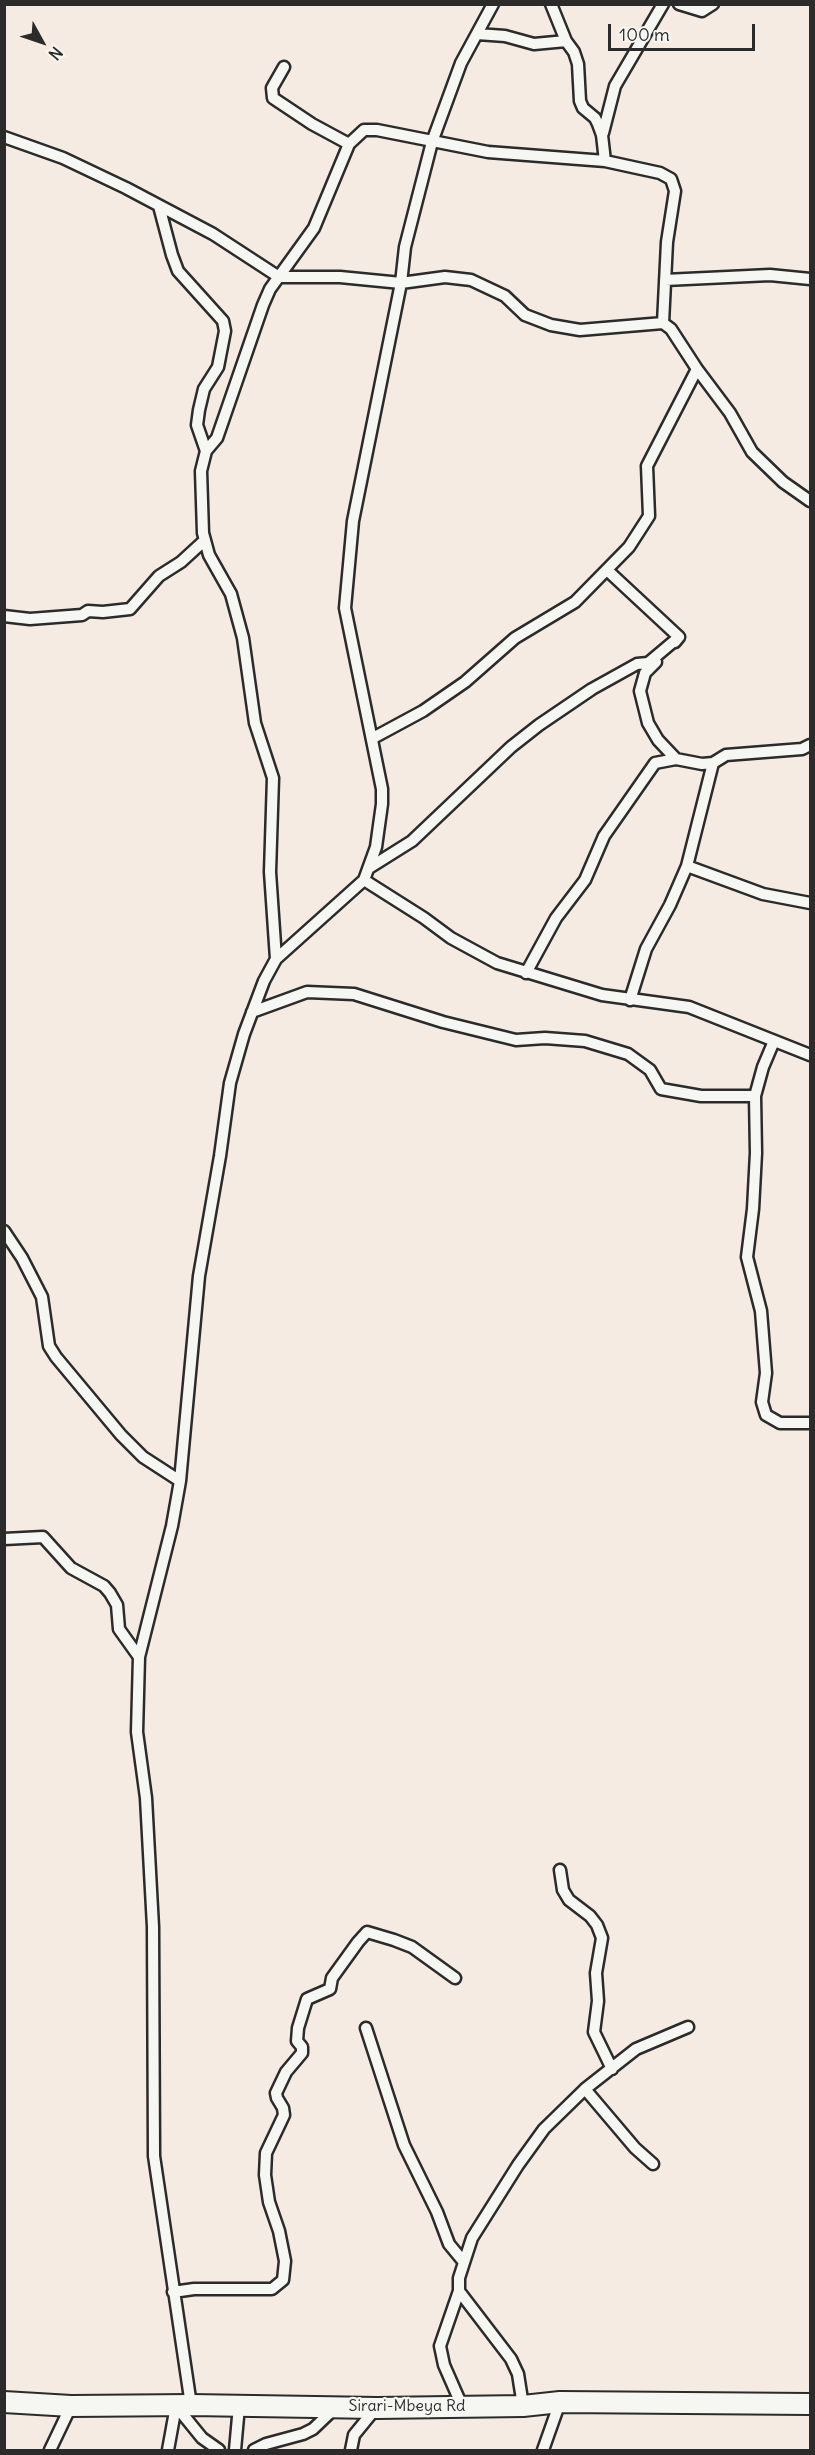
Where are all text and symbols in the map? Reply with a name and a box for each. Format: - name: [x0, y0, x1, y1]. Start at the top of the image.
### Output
- north arrow: [12, 12, 72, 72]
- scale bar: [611, 12, 758, 50]
- text: 100 m: [619, 23, 670, 46]
- text: N: [45, 43, 67, 64]
- street label: Sirari-Mbeya Rd: [349, 2396, 465, 2416]

